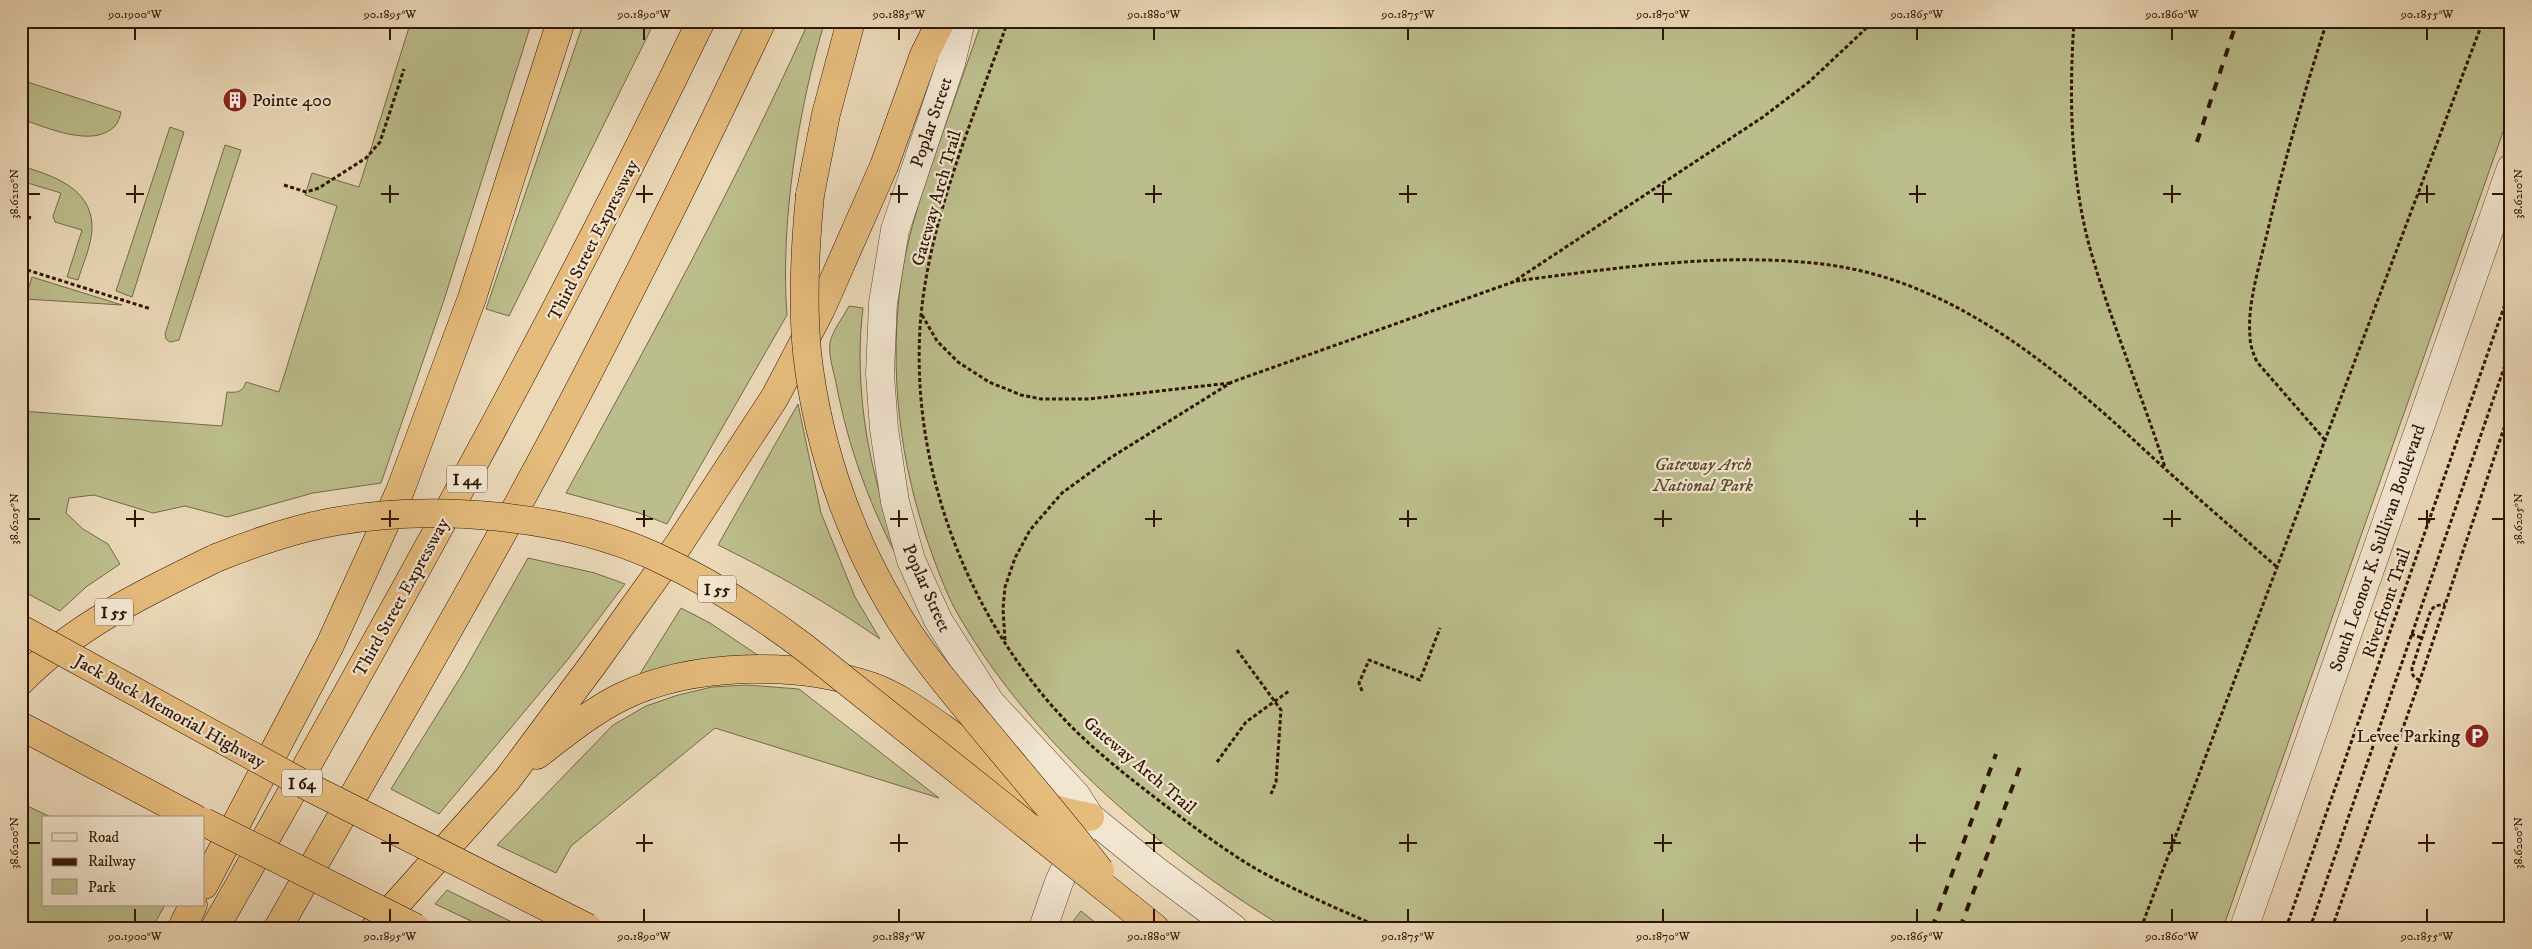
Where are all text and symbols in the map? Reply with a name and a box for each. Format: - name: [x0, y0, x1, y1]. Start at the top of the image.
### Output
- text: 90.1900°W: [107, 7, 163, 22]
- text: 90.1895°W: [363, 7, 417, 22]
- text: 90.1890°W: [617, 7, 671, 22]
- text: 90.1885°W: [872, 7, 926, 22]
- text: 90.1880°W: [1127, 7, 1182, 22]
- text: 90.1875°W: [1381, 7, 1435, 22]
- text: 90.1870°W: [1635, 7, 1691, 22]
- text: 90.1865°W: [1890, 7, 1944, 22]
- text: 90.1860°W: [2144, 7, 2200, 22]
- text: 90.1855°W: [2400, 7, 2454, 22]
- street label: Poplar Street: [906, 74, 958, 170]
- building icon: Pointe 400: [222, 87, 248, 113]
- place label: Pointe 400: [252, 90, 332, 112]
- street label: Gateway Arch Trail: [907, 127, 967, 269]
- street label: Third Street Expressway: [544, 156, 644, 325]
- text: 38.6210°N: [7, 169, 22, 219]
- text: 38.6210°N: [2511, 169, 2526, 219]
- street label: South Leonor K. Sullivan Boulevard: [2325, 422, 2431, 675]
- park label: Gateway Arch National Park: [1652, 454, 1753, 497]
- road number: I 44: [447, 466, 487, 492]
- text: 38.6205°N: [7, 493, 22, 545]
- text: 38.6205°N: [2511, 493, 2526, 545]
- street label: Third Street Expressway: [349, 514, 455, 681]
- street label: Poplar Street: [897, 541, 955, 636]
- street label: Riverfront Trail: [2358, 545, 2416, 661]
- road number: I 55: [698, 576, 736, 602]
- road number: I 55: [95, 598, 133, 626]
- street label: Jack Buck Memorial Highway: [68, 649, 269, 774]
- street label: Gateway Arch Trail: [1079, 712, 1201, 820]
- parking icon: Levee Parking: [2464, 723, 2490, 749]
- place label: Levee Parking: [2357, 726, 2460, 748]
- road number: I 64: [282, 770, 322, 796]
- legend: [42, 816, 205, 906]
- text: 38.6200°N: [7, 817, 22, 869]
- text: 38.6200°N: [2511, 817, 2526, 869]
- text: Road: [88, 828, 120, 847]
- text: Railway: [88, 852, 136, 871]
- text: Park: [88, 878, 117, 897]
- text: 90.1900°W: [107, 929, 163, 944]
- text: 90.1895°W: [363, 929, 417, 944]
- text: 90.1890°W: [617, 929, 671, 944]
- text: 90.1885°W: [872, 929, 926, 944]
- text: 90.1880°W: [1127, 929, 1182, 944]
- text: 90.1875°W: [1381, 929, 1435, 944]
- text: 90.1870°W: [1635, 929, 1691, 944]
- text: 90.1865°W: [1890, 929, 1944, 944]
- text: 90.1860°W: [2144, 929, 2200, 944]
- text: 90.1855°W: [2400, 929, 2454, 944]

